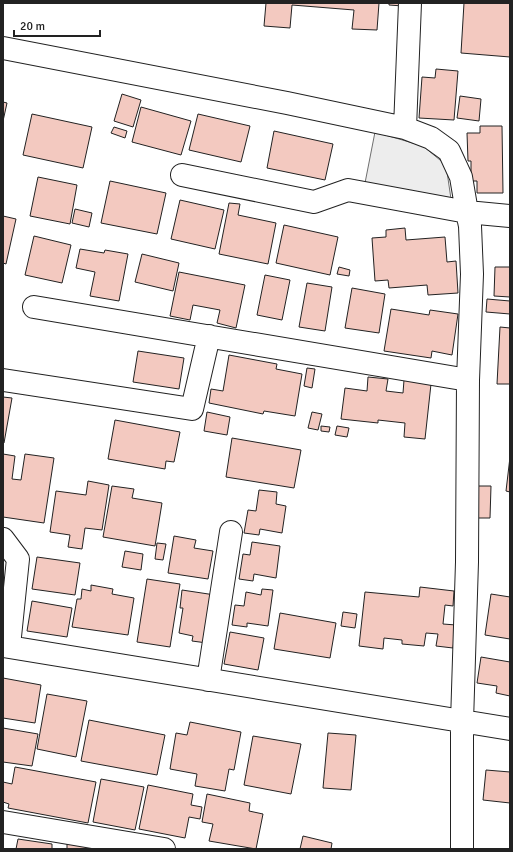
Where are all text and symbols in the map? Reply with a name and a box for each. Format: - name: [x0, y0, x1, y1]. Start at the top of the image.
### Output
- scale bar: [14, 12, 100, 38]
- text: 20 m: [20, 19, 45, 34]

